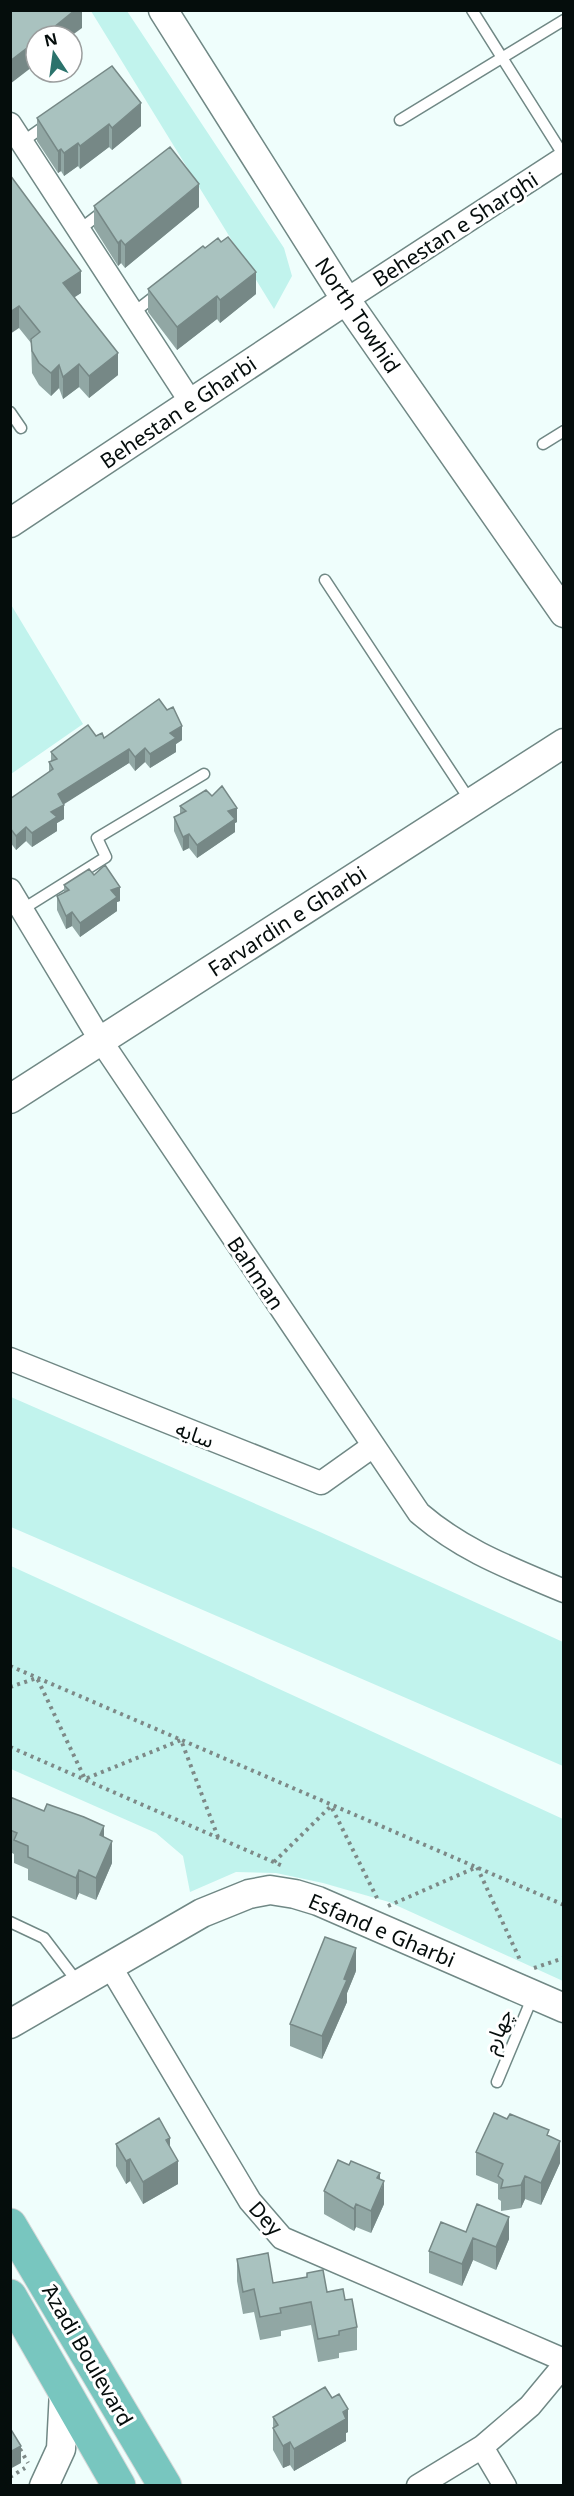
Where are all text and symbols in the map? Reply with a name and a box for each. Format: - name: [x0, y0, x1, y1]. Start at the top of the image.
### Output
- north arrow: [24, 24, 84, 84]
- text: N: [42, 27, 59, 52]
- street label: Behestan e Sharghi: [367, 165, 543, 293]
- street label: North Towhid: [309, 252, 407, 378]
- street label: Behestan e Gharbi: [95, 349, 261, 475]
- street label: Farvardin e Gharbi: [203, 859, 371, 983]
- street label: Bahman: [221, 1231, 291, 1315]
- street label: سایه: [172, 1414, 218, 1454]
- street label: Esfand e Gharbi: [305, 1887, 459, 1973]
- street label: چهارم: [475, 2004, 521, 2059]
- street label: Dey: [243, 2195, 289, 2242]
- street label: َAzadi Boulevard: [36, 2279, 140, 2431]

